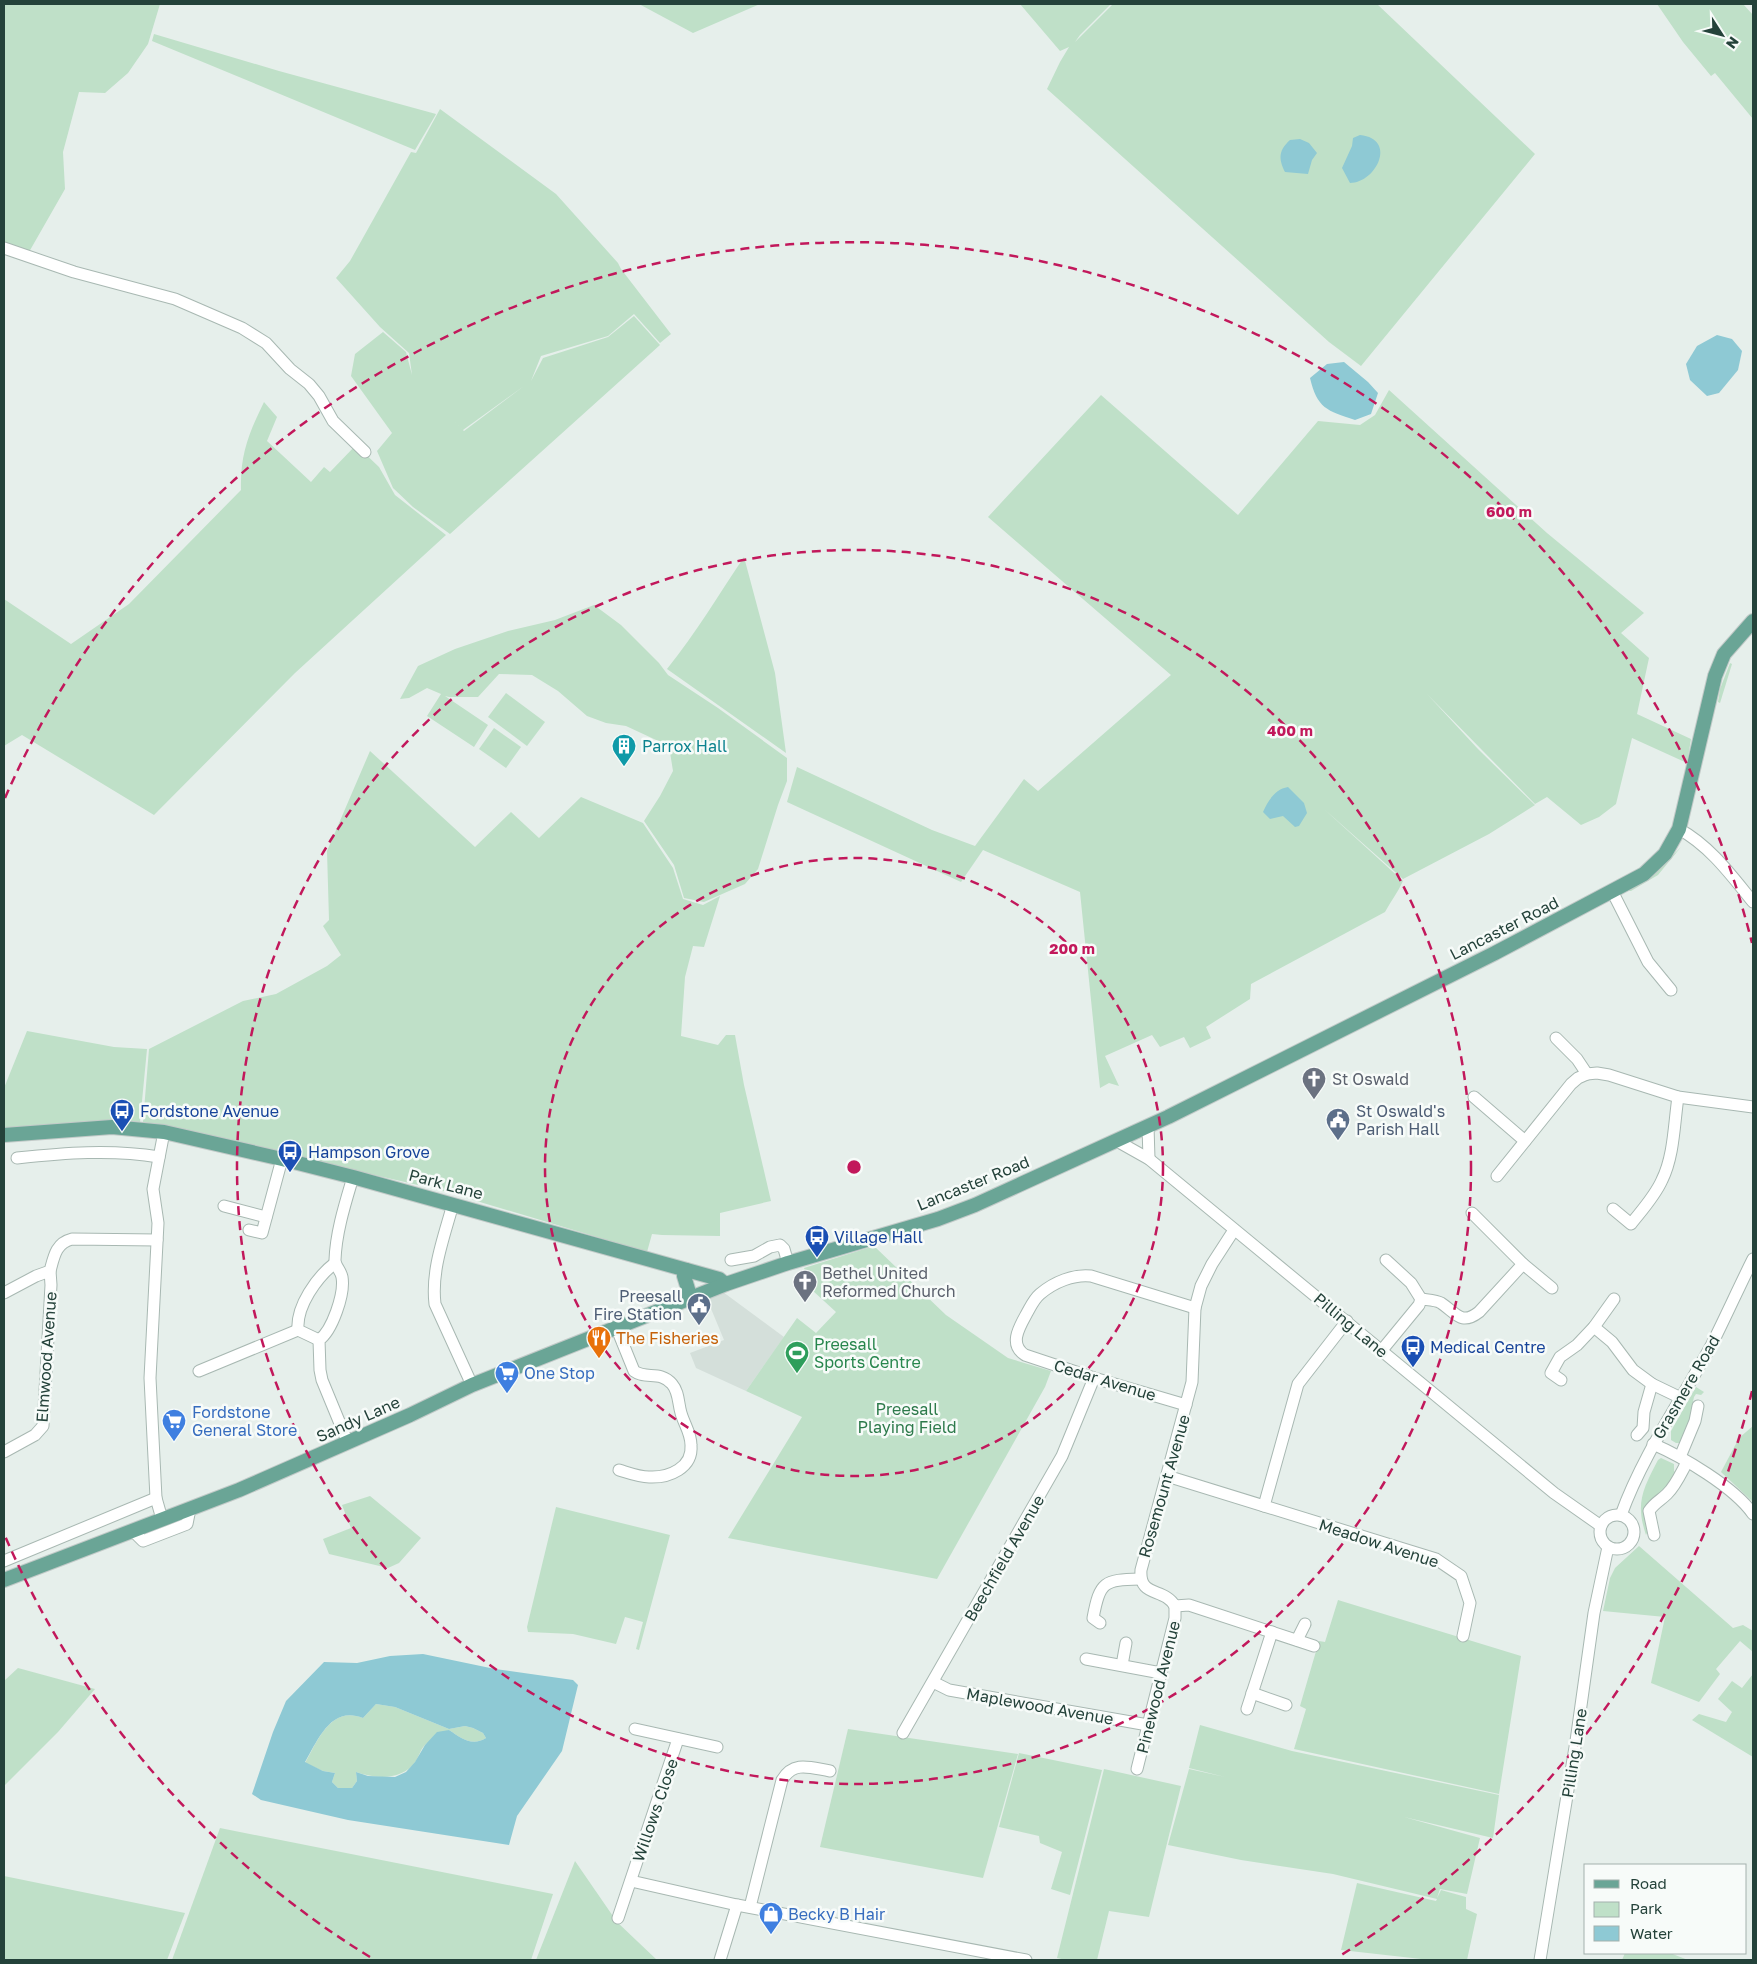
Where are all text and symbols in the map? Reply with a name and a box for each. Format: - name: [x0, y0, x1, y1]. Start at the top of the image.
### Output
- north arrow: [1697, 10, 1747, 60]
- text: N: [1723, 34, 1743, 52]
- text: 600 m: [1486, 502, 1532, 520]
- text: 400 m: [1267, 721, 1313, 739]
- building icon: Parrox Hall: [611, 733, 637, 767]
- place label: Parrox Hall: [642, 736, 727, 756]
- street label: Lancaster Road: [1446, 892, 1562, 964]
- text: 200 m: [1049, 939, 1095, 957]
- church icon: St Oswald: [1301, 1066, 1327, 1100]
- place label: St Oswald: [1332, 1069, 1409, 1089]
- bus stop icon: Fordstone Avenue: [109, 1098, 135, 1132]
- place label: Fordstone Avenue: [140, 1101, 279, 1121]
- place label: St Oswald's Parish Hall: [1356, 1101, 1445, 1139]
- public building icon: St Oswald's Parish Hall: [1325, 1107, 1351, 1141]
- bus stop icon: Hampson Grove: [277, 1139, 303, 1173]
- place label: Hampson Grove: [308, 1142, 430, 1162]
- street label: Lancaster Road: [914, 1151, 1032, 1215]
- centre of rings: [845, 1158, 863, 1176]
- street label: Park Lane: [407, 1164, 485, 1204]
- bus stop icon: Village Hall: [804, 1224, 830, 1258]
- place label: Village Hall: [834, 1227, 923, 1247]
- place label: Bethel United Reformed Church: [822, 1263, 956, 1301]
- church icon: Bethel United Reformed Church: [792, 1269, 818, 1303]
- place label: Preesall Fire Station: [594, 1286, 682, 1324]
- street label: Pilling Lane: [1310, 1288, 1392, 1362]
- street label: Elmwood Avenue: [31, 1291, 61, 1423]
- public building icon: Preesall Fire Station: [686, 1292, 712, 1326]
- restaurant icon: The Fisheries: [586, 1325, 612, 1359]
- place label: The Fisheries: [616, 1328, 719, 1348]
- street label: Grasmere Road: [1648, 1331, 1724, 1443]
- place label: Preesall Sports Centre: [814, 1334, 921, 1372]
- bus stop icon: Medical Centre: [1400, 1334, 1426, 1368]
- place label: Medical Centre: [1430, 1337, 1546, 1357]
- sports icon: Preesall Sports Centre: [784, 1340, 810, 1374]
- street label: Cedar Avenue: [1052, 1355, 1158, 1405]
- supermarket icon: One Stop: [494, 1360, 520, 1394]
- place label: One Stop: [524, 1363, 595, 1383]
- street label: Sandy Lane: [313, 1392, 403, 1446]
- park label: Preesall Playing Field: [857, 1399, 957, 1437]
- place label: Fordstone General Store: [192, 1402, 297, 1440]
- supermarket icon: Fordstone General Store: [161, 1408, 187, 1442]
- street label: Rosemount Avenue: [1134, 1412, 1194, 1560]
- street label: Beechfield Avenue: [960, 1491, 1048, 1625]
- street label: Meadow Avenue: [1317, 1514, 1441, 1572]
- street label: Pinewood Avenue: [1132, 1619, 1184, 1755]
- street label: Maplewood Avenue: [965, 1683, 1115, 1729]
- street label: Pilling Lane: [1557, 1707, 1591, 1799]
- street label: Willows Close: [628, 1756, 682, 1864]
- legend: [1584, 1864, 1747, 1954]
- text: Road: [1630, 1874, 1667, 1892]
- text: Park: [1630, 1899, 1663, 1917]
- shop icon: Becky B Hair: [758, 1901, 784, 1935]
- place label: Becky B Hair: [788, 1904, 885, 1924]
- text: Water: [1630, 1924, 1673, 1942]

